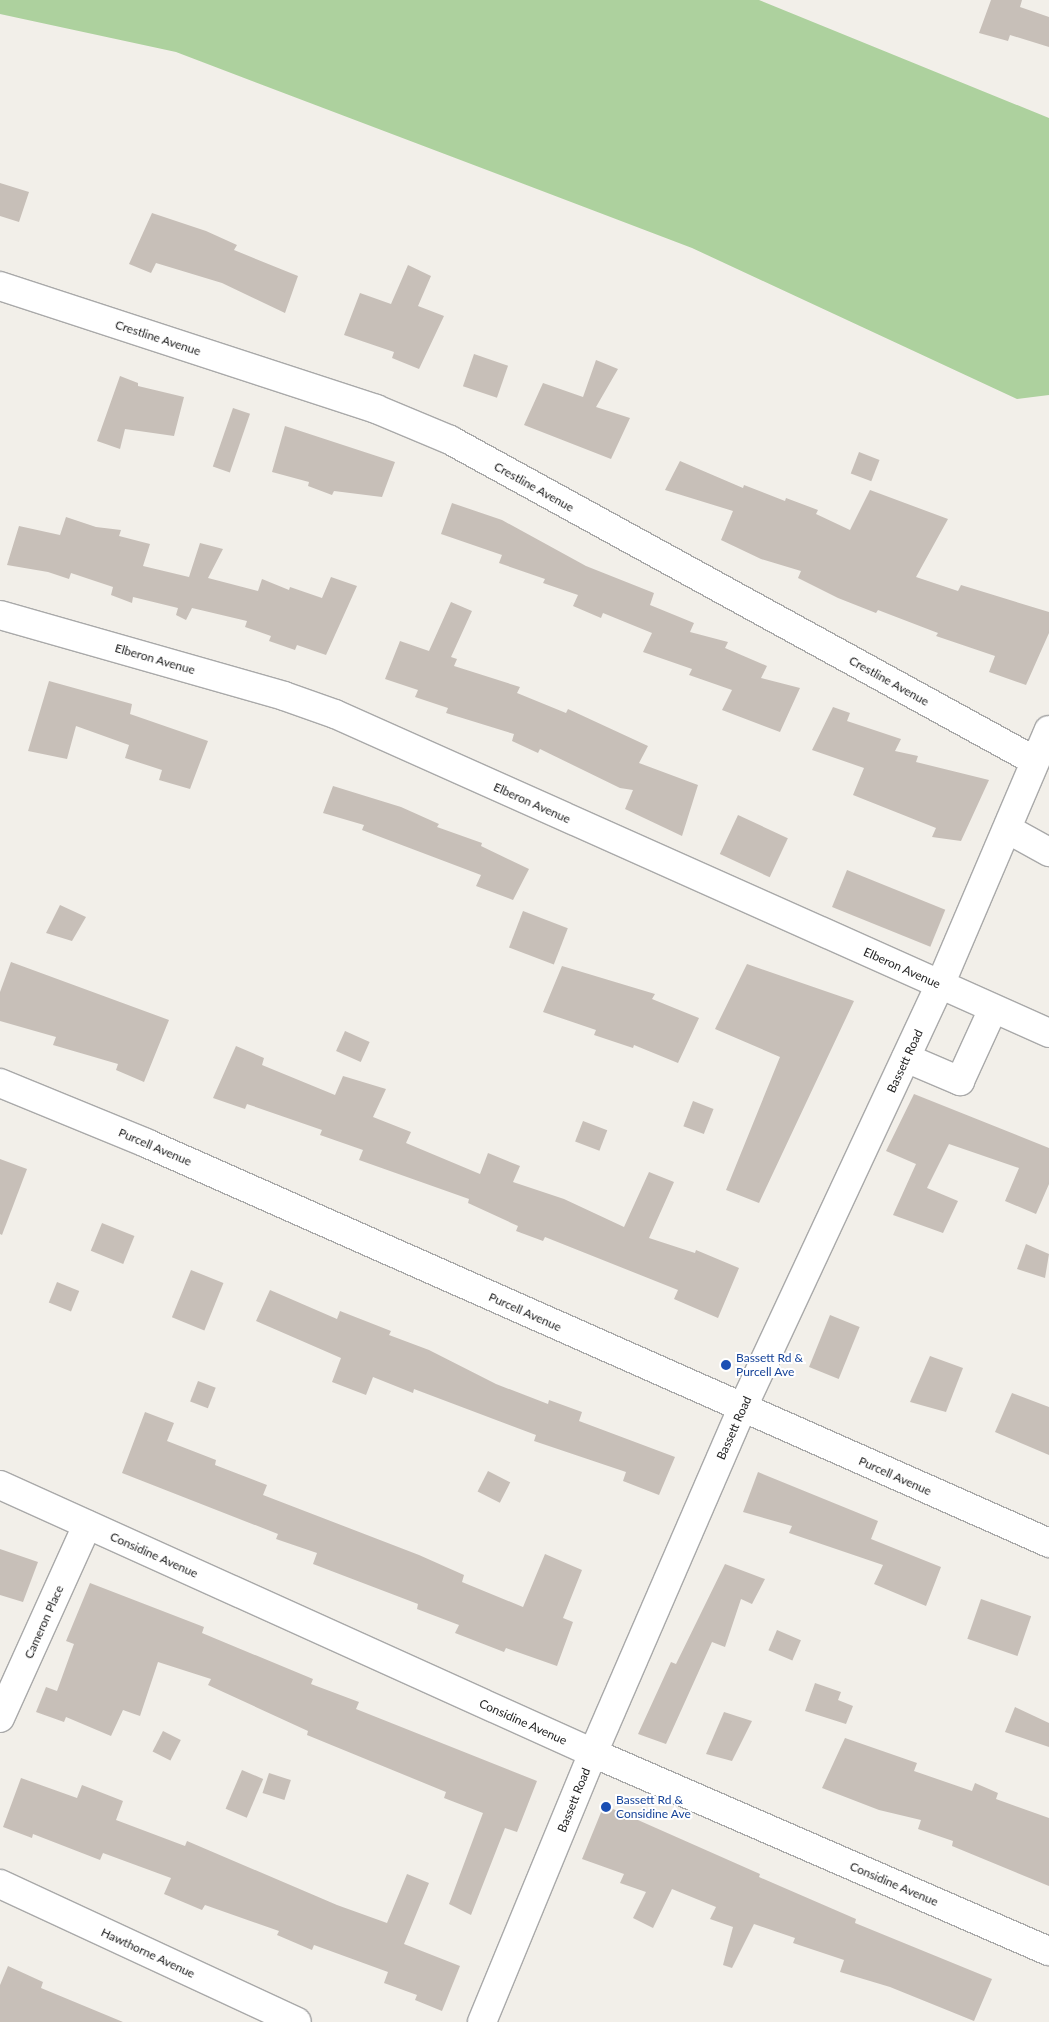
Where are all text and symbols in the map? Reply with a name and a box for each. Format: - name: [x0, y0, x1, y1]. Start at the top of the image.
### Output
- street label: Crestline Avenue: [113, 317, 203, 359]
- street label: Crestline Avenue: [491, 459, 577, 515]
- street label: Elberon Avenue: [113, 641, 197, 677]
- street label: Crestline Avenue: [846, 653, 932, 709]
- street label: Elberon Avenue: [491, 780, 573, 826]
- street label: Elberon Avenue: [861, 945, 943, 991]
- street label: Bassett Road: [884, 1027, 926, 1095]
- street label: Purcell Avenue: [116, 1125, 194, 1169]
- street label: Purcell Avenue: [486, 1289, 564, 1335]
- place label: Bassett Rd & Purcell Ave: [736, 1351, 803, 1379]
- marker: Bassett Rd & Purcell Ave: [720, 1359, 732, 1371]
- street label: Bassett Road: [714, 1394, 754, 1462]
- street label: Purcell Avenue: [856, 1453, 934, 1499]
- street label: Considine Avenue: [108, 1529, 200, 1581]
- street label: Cameron Place: [21, 1583, 67, 1661]
- street label: Considine Avenue: [477, 1696, 569, 1748]
- street label: Bassett Road: [555, 1766, 593, 1834]
- place label: Bassett Rd & Considine Ave: [616, 1793, 691, 1821]
- marker: Bassett Rd & Considine Ave: [600, 1801, 612, 1813]
- street label: Considine Avenue: [848, 1859, 940, 1909]
- street label: Hawthorne Avenue: [99, 1925, 197, 1981]

